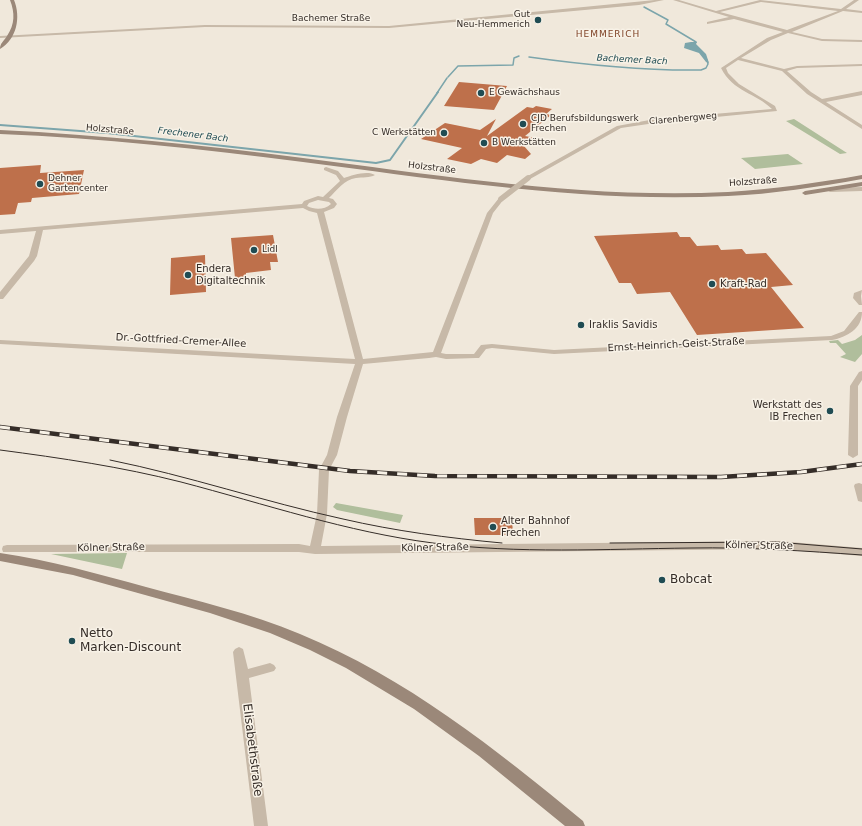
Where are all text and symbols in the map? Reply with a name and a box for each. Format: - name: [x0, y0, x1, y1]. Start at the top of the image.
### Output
- place label: Gut Neu-Hemmerich: [457, 10, 530, 31]
- street label: Bachemer Straße: [292, 14, 370, 24]
- marker: Gut Neu-Hemmerich: [533, 15, 543, 25]
- district label: HEMMERICH: [576, 30, 640, 40]
- water label: Bachemer Bach: [596, 53, 668, 67]
- marker: E Gewächshaus: [476, 88, 486, 98]
- place label: E Gewächshaus: [489, 88, 560, 98]
- street label: Clarenbergweg: [649, 111, 717, 127]
- place label: CJD Berufsbildungswerk Frechen: [531, 114, 639, 135]
- marker: CJD Berufsbildungswerk Frechen: [518, 119, 528, 129]
- street label: Holzstraße: [86, 123, 134, 137]
- water label: Frechener Bach: [157, 125, 229, 145]
- place label: C Werkstätten: [372, 128, 436, 138]
- marker: C Werkstätten: [439, 128, 449, 138]
- marker: B Werkstätten: [479, 138, 489, 148]
- place label: B Werkstätten: [492, 138, 556, 148]
- street label: Holzstraße: [407, 160, 457, 176]
- place label: Dehner Gartencenter: [48, 174, 108, 195]
- street label: Holzstraße: [729, 175, 777, 189]
- marker: Dehner Gartencenter: [35, 179, 45, 189]
- marker: Lidl: [249, 245, 259, 255]
- place label: Lidl: [262, 245, 278, 255]
- place label: Endera Digitaltechnik: [196, 263, 265, 286]
- marker: Endera Digitaltechnik: [183, 270, 193, 280]
- place label: Kraft-Rad: [720, 278, 767, 290]
- marker: Kraft-Rad: [707, 279, 717, 289]
- place label: Iraklis Savidis: [589, 319, 657, 331]
- marker: Iraklis Savidis: [576, 320, 586, 330]
- street label: Dr.-Gottfried-Cremer-Allee: [115, 332, 247, 350]
- street label: Ernst-Heinrich-Geist-Straße: [607, 335, 745, 355]
- place label: Werkstatt des IB Frechen: [753, 399, 822, 422]
- marker: Werkstatt des IB Frechen: [825, 406, 835, 416]
- place label: Alter Bahnhof Frechen: [501, 515, 570, 538]
- marker: Alter Bahnhof Frechen: [488, 522, 498, 532]
- street label: Kölner Straße: [725, 539, 793, 553]
- street label: Kölner Straße: [77, 541, 145, 555]
- street label: Kölner Straße: [401, 541, 469, 555]
- place label: Bobcat: [670, 573, 712, 587]
- marker: Bobcat: [657, 575, 667, 585]
- place label: Netto Marken-Discount: [80, 627, 181, 655]
- marker: Netto Marken-Discount: [67, 636, 77, 646]
- street label: Elisabethstraße: [239, 703, 265, 797]

